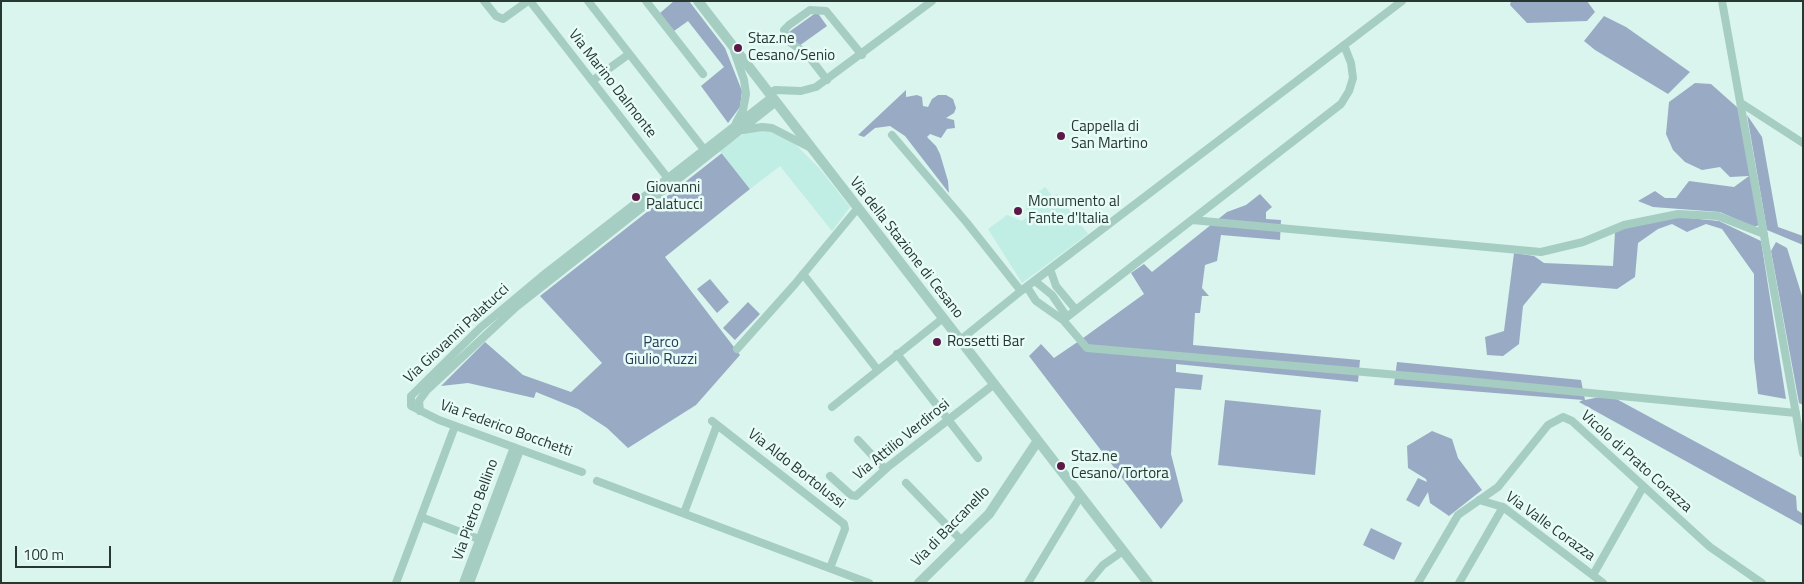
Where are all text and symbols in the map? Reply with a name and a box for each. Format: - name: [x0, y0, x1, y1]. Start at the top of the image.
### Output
- street label: Via Marino Dalmonte: [564, 26, 660, 142]
- place label: Staz.ne Cesano/Senio: [748, 30, 835, 65]
- marker: Staz.ne Cesano/Senio: [732, 42, 744, 54]
- place label: Cappella di San Martino: [1071, 118, 1148, 153]
- marker: Cappella di San Martino: [1055, 130, 1067, 142]
- street label: Via della Stazione di Cesano: [845, 174, 967, 322]
- place label: Giovanni Palatucci: [646, 179, 703, 214]
- marker: Giovanni Palatucci: [630, 191, 642, 203]
- place label: Monumento al Fante d'Italia: [1028, 193, 1120, 228]
- marker: Monumento al Fante d'Italia: [1012, 205, 1024, 217]
- street label: Via Giovanni Palatucci: [401, 281, 513, 387]
- place label: Rossetti Bar: [947, 333, 1025, 351]
- park label: Parco Giulio Ruzzi: [625, 334, 697, 369]
- marker: Rossetti Bar: [931, 336, 943, 348]
- street label: Via Attilio Verdirosi: [850, 396, 954, 484]
- street label: Via Federico Bocchetti: [438, 397, 574, 461]
- street label: Vicolo di Prato Corazza: [1577, 407, 1695, 517]
- street label: Via Aldo Bortolussi: [744, 425, 848, 513]
- place label: Staz.ne Cesano/Tortora: [1071, 448, 1169, 483]
- street label: Via Pietro Bellino: [449, 457, 503, 563]
- marker: Staz.ne Cesano/Tortora: [1055, 460, 1067, 472]
- street label: Via di Baccanello: [908, 483, 994, 571]
- street label: Via Valle Corazza: [1502, 488, 1598, 566]
- scale bar: [18, 536, 114, 568]
- text: 100 m: [23, 543, 64, 566]

